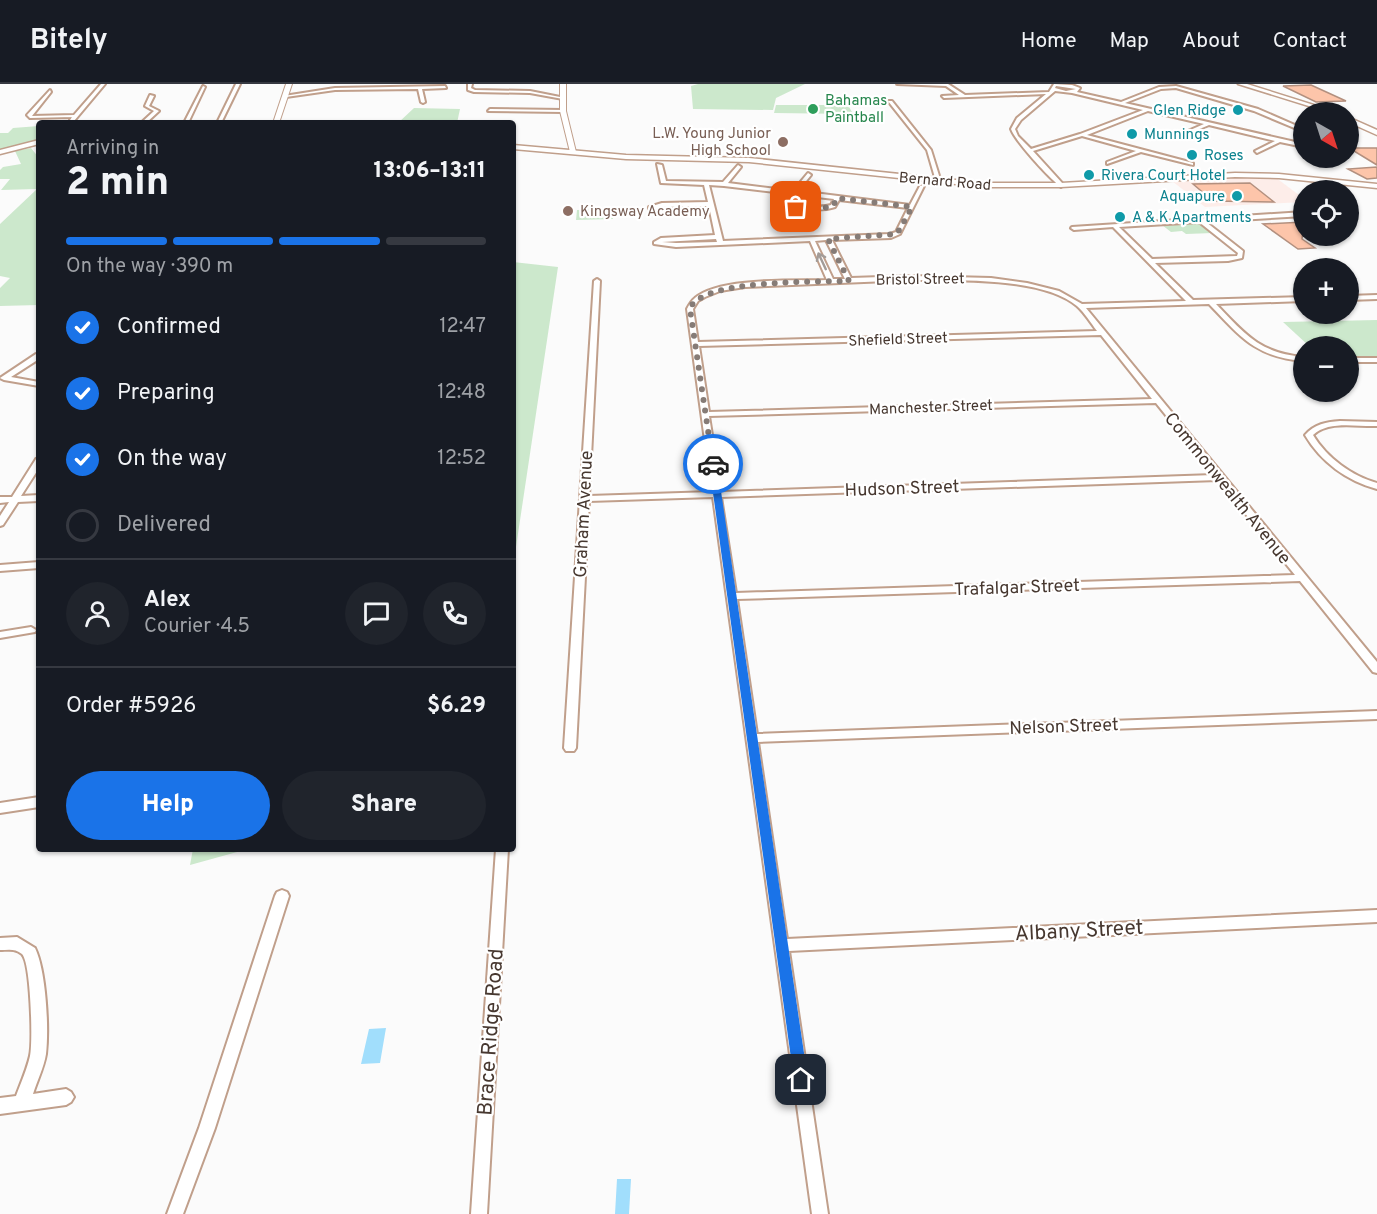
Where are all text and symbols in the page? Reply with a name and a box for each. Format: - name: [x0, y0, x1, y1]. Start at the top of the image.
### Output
- text: Bitely: [30, 23, 108, 59]
- text: Home: [1021, 28, 1077, 55]
- text: Map: [1110, 28, 1149, 55]
- text: About: [1182, 28, 1240, 55]
- text: Contact: [1273, 28, 1347, 55]
- place label: Bahamas Paintball: [825, 92, 887, 128]
- marker: Bahamas Paintball: [806, 102, 820, 116]
- place label: Glen Ridge: [1153, 102, 1226, 121]
- north arrow: [1293, 102, 1359, 168]
- map controls: [1293, 102, 1359, 402]
- marker: Glen Ridge: [1231, 103, 1245, 117]
- place label: L.W. Young Junior High School: [652, 125, 771, 161]
- place label: Munnings: [1144, 126, 1210, 145]
- marker: Munnings: [1125, 127, 1139, 141]
- marker: L.W. Young Junior High School: [776, 135, 790, 149]
- text: Arriving in: [66, 136, 159, 162]
- place label: Roses: [1204, 147, 1244, 166]
- marker: Roses: [1185, 148, 1199, 162]
- text: 13:06–13:11: [374, 158, 486, 185]
- text: 2 min: [66, 160, 169, 209]
- place label: Rivera Court Hotel: [1101, 167, 1226, 186]
- marker: Rivera Court Hotel: [1082, 168, 1096, 182]
- street label: Bernard Road: [898, 169, 992, 196]
- button: locate: [1293, 180, 1359, 246]
- pin: [770, 181, 821, 232]
- place label: Aquapure: [1159, 188, 1225, 207]
- marker: Aquapure: [1230, 189, 1244, 203]
- icon: bag: [779, 190, 812, 223]
- place label: Kingsway Academy: [580, 203, 710, 222]
- marker: Kingsway Academy: [561, 204, 575, 218]
- place label: A & K Apartments: [1132, 209, 1252, 228]
- marker: A & K Apartments: [1113, 210, 1127, 224]
- one-way arrow: [815, 252, 827, 270]
- text: On the way · 390 m: [66, 254, 233, 280]
- button: +: [1293, 258, 1359, 324]
- street label: Bristol Street: [875, 270, 965, 291]
- icon: check: [66, 311, 99, 344]
- text: Confirmed: [117, 314, 221, 341]
- text: 12:47: [439, 314, 486, 340]
- street label: Shefield Street: [848, 329, 948, 352]
- button: −: [1293, 336, 1359, 402]
- icon: check: [66, 377, 99, 410]
- text: Preparing: [117, 380, 215, 407]
- text: 12:48: [437, 380, 486, 406]
- street label: Manchester Street: [869, 397, 993, 420]
- street label: Commonwealth Avenue: [1158, 408, 1295, 570]
- courier: [683, 434, 743, 494]
- icon: check: [66, 443, 99, 476]
- text: On the way: [117, 446, 227, 473]
- text: 12:52: [437, 446, 486, 472]
- icon: car: [697, 448, 730, 481]
- street label: Graham Avenue: [570, 450, 599, 578]
- street label: Hudson Street: [844, 476, 960, 503]
- text: Delivered: [117, 512, 211, 539]
- street label: Trafalgar Street: [954, 575, 1080, 602]
- button: person: [66, 582, 129, 645]
- button: chat: [345, 582, 408, 645]
- button: phone: [423, 582, 486, 645]
- text: Alex: [144, 587, 191, 614]
- text: Courier · 4.5: [144, 614, 250, 640]
- text: Order #5926: [66, 693, 197, 720]
- text: $6.29: [427, 693, 486, 720]
- street label: Nelson Street: [1009, 714, 1119, 741]
- button: Help: [66, 771, 270, 840]
- button: Share: [282, 771, 486, 840]
- street label: Albany Street: [1014, 915, 1144, 948]
- street label: Brace Ridge Road: [472, 948, 511, 1117]
- pin: [775, 1054, 826, 1105]
- icon: home: [784, 1063, 817, 1096]

